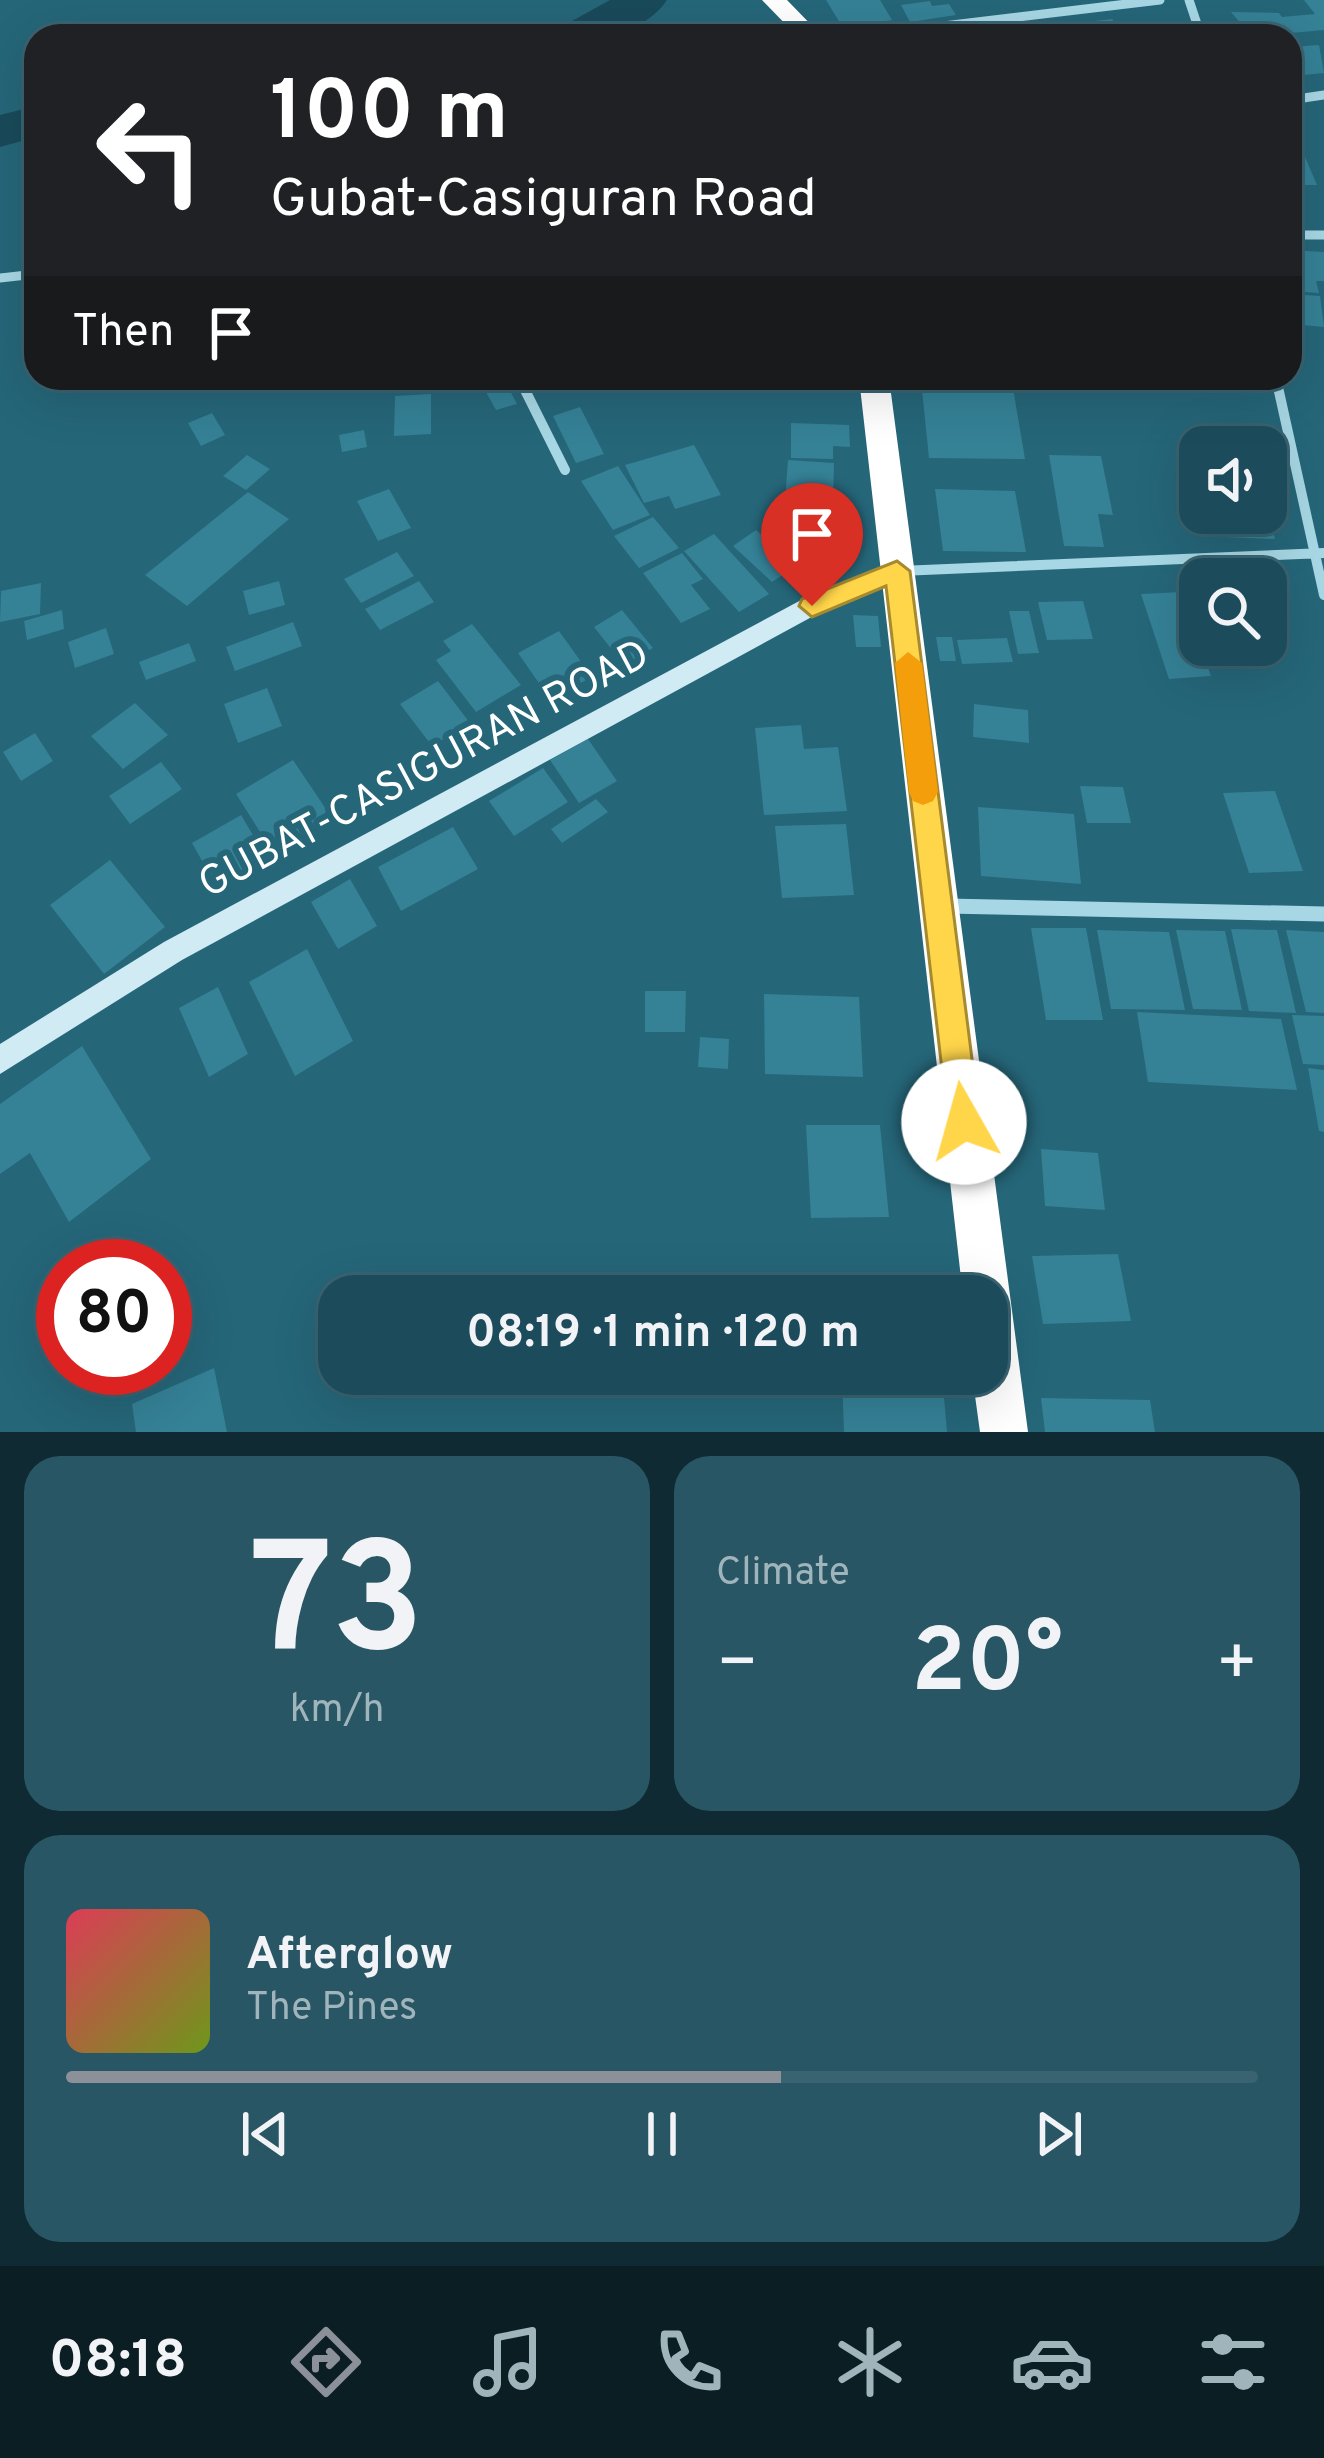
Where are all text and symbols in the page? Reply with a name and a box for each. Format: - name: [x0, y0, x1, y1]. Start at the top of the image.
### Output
- text: 100 m: [270, 63, 509, 169]
- icon: left: [72, 72, 228, 228]
- text: Gubat-Casiguran Road: [270, 167, 816, 236]
- icon: arrive: [198, 300, 264, 366]
- text: Then: [72, 305, 174, 362]
- map controls: [1179, 426, 1287, 666]
- button: sound: [1179, 426, 1287, 534]
- pin: [761, 483, 863, 606]
- icon: arrive: [779, 501, 845, 567]
- button: search: [1179, 558, 1287, 666]
- street label: GUBAT-CASIGURAN ROAD: [190, 630, 660, 912]
- position arrow: [901, 1059, 1027, 1185]
- speed limit sign: 80: [36, 1239, 192, 1395]
- text: 08:19 · 1 min · 120 m: [466, 1306, 860, 1363]
- text: 73: [250, 1510, 424, 1708]
- text: Climate: [716, 1550, 850, 1599]
- text: 20°: [911, 1610, 1063, 1723]
- text: −: [716, 1625, 759, 1708]
- text: +: [1215, 1625, 1258, 1708]
- text: km/h: [290, 1687, 384, 1736]
- text: Afterglow: [246, 1928, 453, 1985]
- text: The Pines: [246, 1985, 417, 2034]
- icon: previous: [232, 2101, 298, 2167]
- icon: pause: [629, 2101, 695, 2167]
- icon: next: [1026, 2101, 1092, 2167]
- icon: directions: [284, 2320, 368, 2404]
- icon: music: [466, 2320, 550, 2404]
- icon: phone: [647, 2320, 731, 2404]
- icon: climate: [828, 2320, 912, 2404]
- icon: car: [1010, 2320, 1094, 2404]
- icon: filters: [1191, 2320, 1275, 2404]
- text: 08:18: [49, 2328, 187, 2397]

